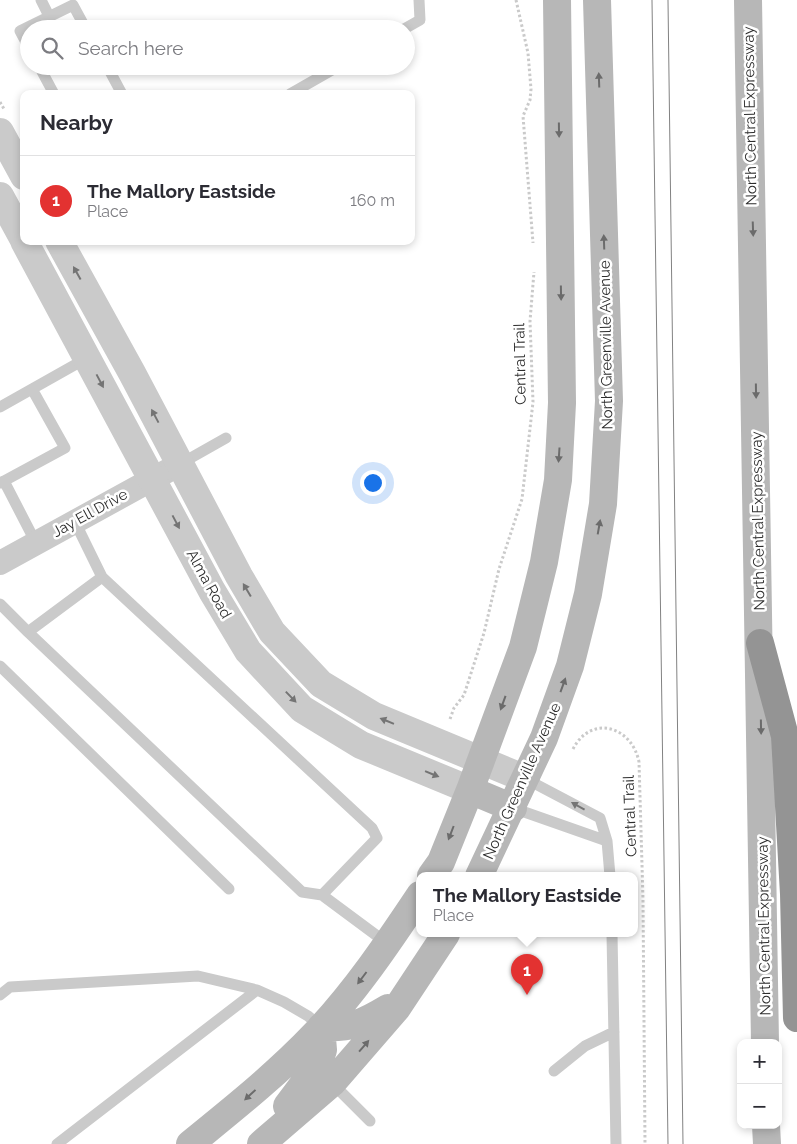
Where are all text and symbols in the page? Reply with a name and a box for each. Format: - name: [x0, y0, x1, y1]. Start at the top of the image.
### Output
- search box: [20, 20, 415, 75]
- street label: North Central Expressway: [739, 26, 761, 206]
- icon: search: [38, 34, 66, 62]
- text: Search here: [78, 37, 184, 59]
- one-way arrow: [595, 72, 603, 88]
- text: Nearby: [40, 110, 113, 135]
- one-way arrow: [555, 122, 563, 138]
- text: The Mallory Eastside: [87, 180, 276, 202]
- text: 1: [52, 191, 60, 210]
- text: 160 m: [350, 191, 395, 210]
- text: Place: [87, 202, 128, 221]
- one-way arrow: [749, 221, 757, 237]
- one-way arrow: [599, 234, 607, 250]
- street label: North Greenville Avenue: [596, 260, 616, 430]
- one-way arrow: [73, 266, 81, 280]
- one-way arrow: [557, 285, 565, 301]
- street label: Central Trail: [510, 322, 530, 405]
- one-way arrow: [96, 374, 104, 388]
- one-way arrow: [752, 383, 760, 399]
- one-way arrow: [151, 409, 159, 423]
- street label: North Central Expressway: [747, 431, 769, 611]
- one-way arrow: [555, 447, 563, 463]
- your location: [360, 470, 386, 496]
- street label: Jay Ell Drive: [49, 485, 131, 541]
- one-way arrow: [172, 515, 180, 529]
- one-way arrow: [596, 518, 604, 534]
- street label: Alma Road: [183, 546, 235, 622]
- one-way arrow: [243, 584, 252, 597]
- one-way arrow: [560, 677, 568, 692]
- one-way arrow: [285, 690, 297, 702]
- one-way arrow: [499, 696, 507, 711]
- street label: North Greenville Avenue: [479, 700, 565, 862]
- one-way arrow: [380, 717, 394, 725]
- one-way arrow: [757, 719, 765, 735]
- one-way arrow: [425, 770, 440, 778]
- street label: Central Trail: [620, 774, 640, 857]
- one-way arrow: [571, 802, 585, 810]
- one-way arrow: [447, 826, 454, 841]
- street label: North Central Expressway: [753, 836, 775, 1016]
- popup: [416, 872, 638, 937]
- text: The Mallory Eastside: [433, 884, 621, 906]
- text: Place: [433, 906, 474, 925]
- pin: 1: [511, 954, 543, 995]
- one-way arrow: [357, 971, 367, 985]
- map controls: [737, 1039, 782, 1129]
- button: +: [737, 1039, 782, 1084]
- one-way arrow: [358, 1040, 370, 1052]
- button: −: [737, 1084, 782, 1129]
- one-way arrow: [244, 1089, 256, 1101]

